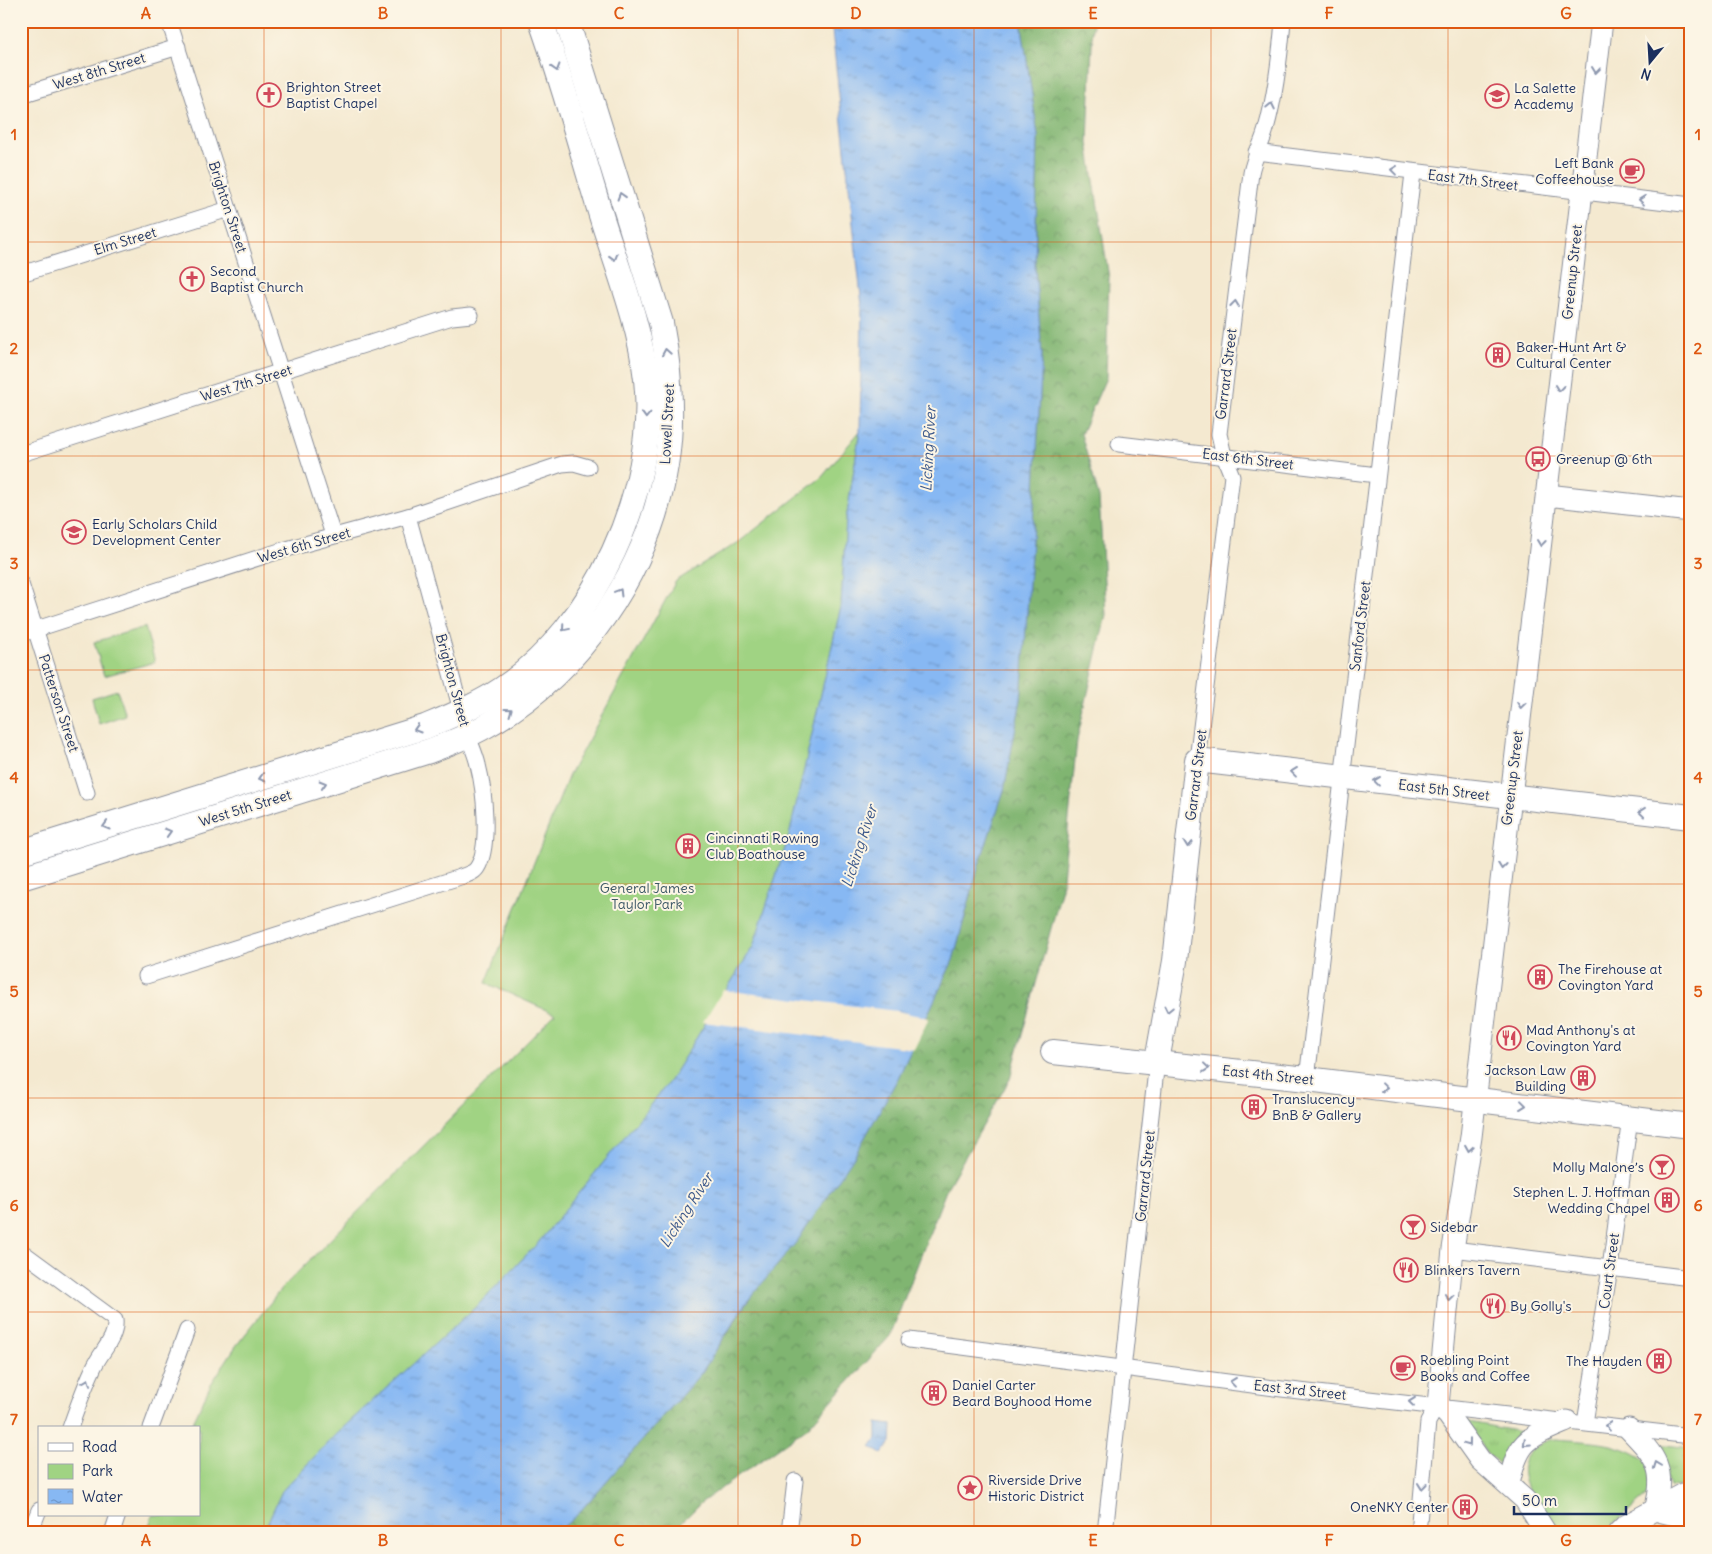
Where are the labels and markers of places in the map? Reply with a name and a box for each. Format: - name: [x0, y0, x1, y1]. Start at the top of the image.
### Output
- place label: Brighton Street Baptist Chapel: [286, 78, 381, 112]
- place label: La Salette Academy: [1514, 79, 1576, 113]
- church icon: Brighton Street Baptist Chapel: [256, 82, 282, 108]
- school or university icon: La Salette Academy: [1484, 83, 1510, 109]
- place label: Left Bank Coffeehouse: [1535, 154, 1614, 188]
- cafe icon: Left Bank Coffeehouse: [1619, 158, 1645, 184]
- place label: Second Baptist Church: [210, 262, 304, 296]
- church icon: Second Baptist Church: [179, 266, 205, 292]
- place label: Baker-Hunt Art & Cultural Center: [1516, 338, 1627, 372]
- building icon: Baker-Hunt Art & Cultural Center: [1485, 342, 1511, 368]
- bus stop icon: Greenup @ 6th: [1525, 446, 1551, 472]
- place label: Greenup @ 6th: [1556, 450, 1652, 468]
- place label: Early Scholars Child Development Center: [92, 515, 221, 549]
- school or university icon: Early Scholars Child Development Center: [61, 519, 87, 545]
- place label: Cincinnati Rowing Club Boathouse: [706, 829, 819, 863]
- building icon: Cincinnati Rowing Club Boathouse: [675, 833, 701, 859]
- place label: The Firehouse at Covington Yard: [1558, 960, 1663, 994]
- building icon: The Firehouse at Covington Yard: [1527, 964, 1553, 990]
- place label: Mad Anthony's at Covington Yard: [1526, 1021, 1636, 1055]
- restaurant icon: Mad Anthony's at Covington Yard: [1496, 1025, 1522, 1051]
- place label: Jackson Law Building: [1485, 1061, 1566, 1095]
- building icon: Jackson Law Building: [1570, 1065, 1596, 1091]
- place label: Translucency BnB & Gallery: [1272, 1090, 1361, 1124]
- building icon: Translucency BnB & Gallery: [1241, 1094, 1267, 1120]
- bar icon: Molly Malone’s: [1649, 1154, 1675, 1180]
- place label: Molly Malone’s: [1552, 1158, 1644, 1176]
- place label: Stephen L. J. Hoffman Wedding Chapel: [1513, 1183, 1650, 1217]
- building icon: Stephen L. J. Hoffman Wedding Chapel: [1654, 1187, 1680, 1213]
- bar icon: Sidebar: [1400, 1214, 1426, 1240]
- place label: Sidebar: [1430, 1218, 1478, 1236]
- restaurant icon: Blinkers Tavern: [1393, 1257, 1419, 1283]
- place label: Blinkers Tavern: [1424, 1261, 1520, 1279]
- restaurant icon: By Golly's: [1480, 1293, 1506, 1319]
- place label: By Golly's: [1510, 1297, 1572, 1315]
- building icon: The Hayden: [1646, 1348, 1672, 1374]
- place label: Roebling Point Books and Coffee: [1420, 1351, 1530, 1385]
- place label: The Hayden: [1566, 1352, 1642, 1370]
- cafe icon: Roebling Point Books and Coffee: [1390, 1355, 1416, 1381]
- place label: Daniel Carter Beard Boyhood Home: [952, 1376, 1092, 1410]
- building icon: Daniel Carter Beard Boyhood Home: [921, 1380, 947, 1406]
- place label: Riverside Drive Historic District: [988, 1471, 1085, 1505]
- place icon: Riverside Drive Historic District: [957, 1475, 983, 1501]
- building icon: OneNKY Center: [1452, 1494, 1478, 1520]
- place label: OneNKY Center: [1350, 1498, 1448, 1516]

